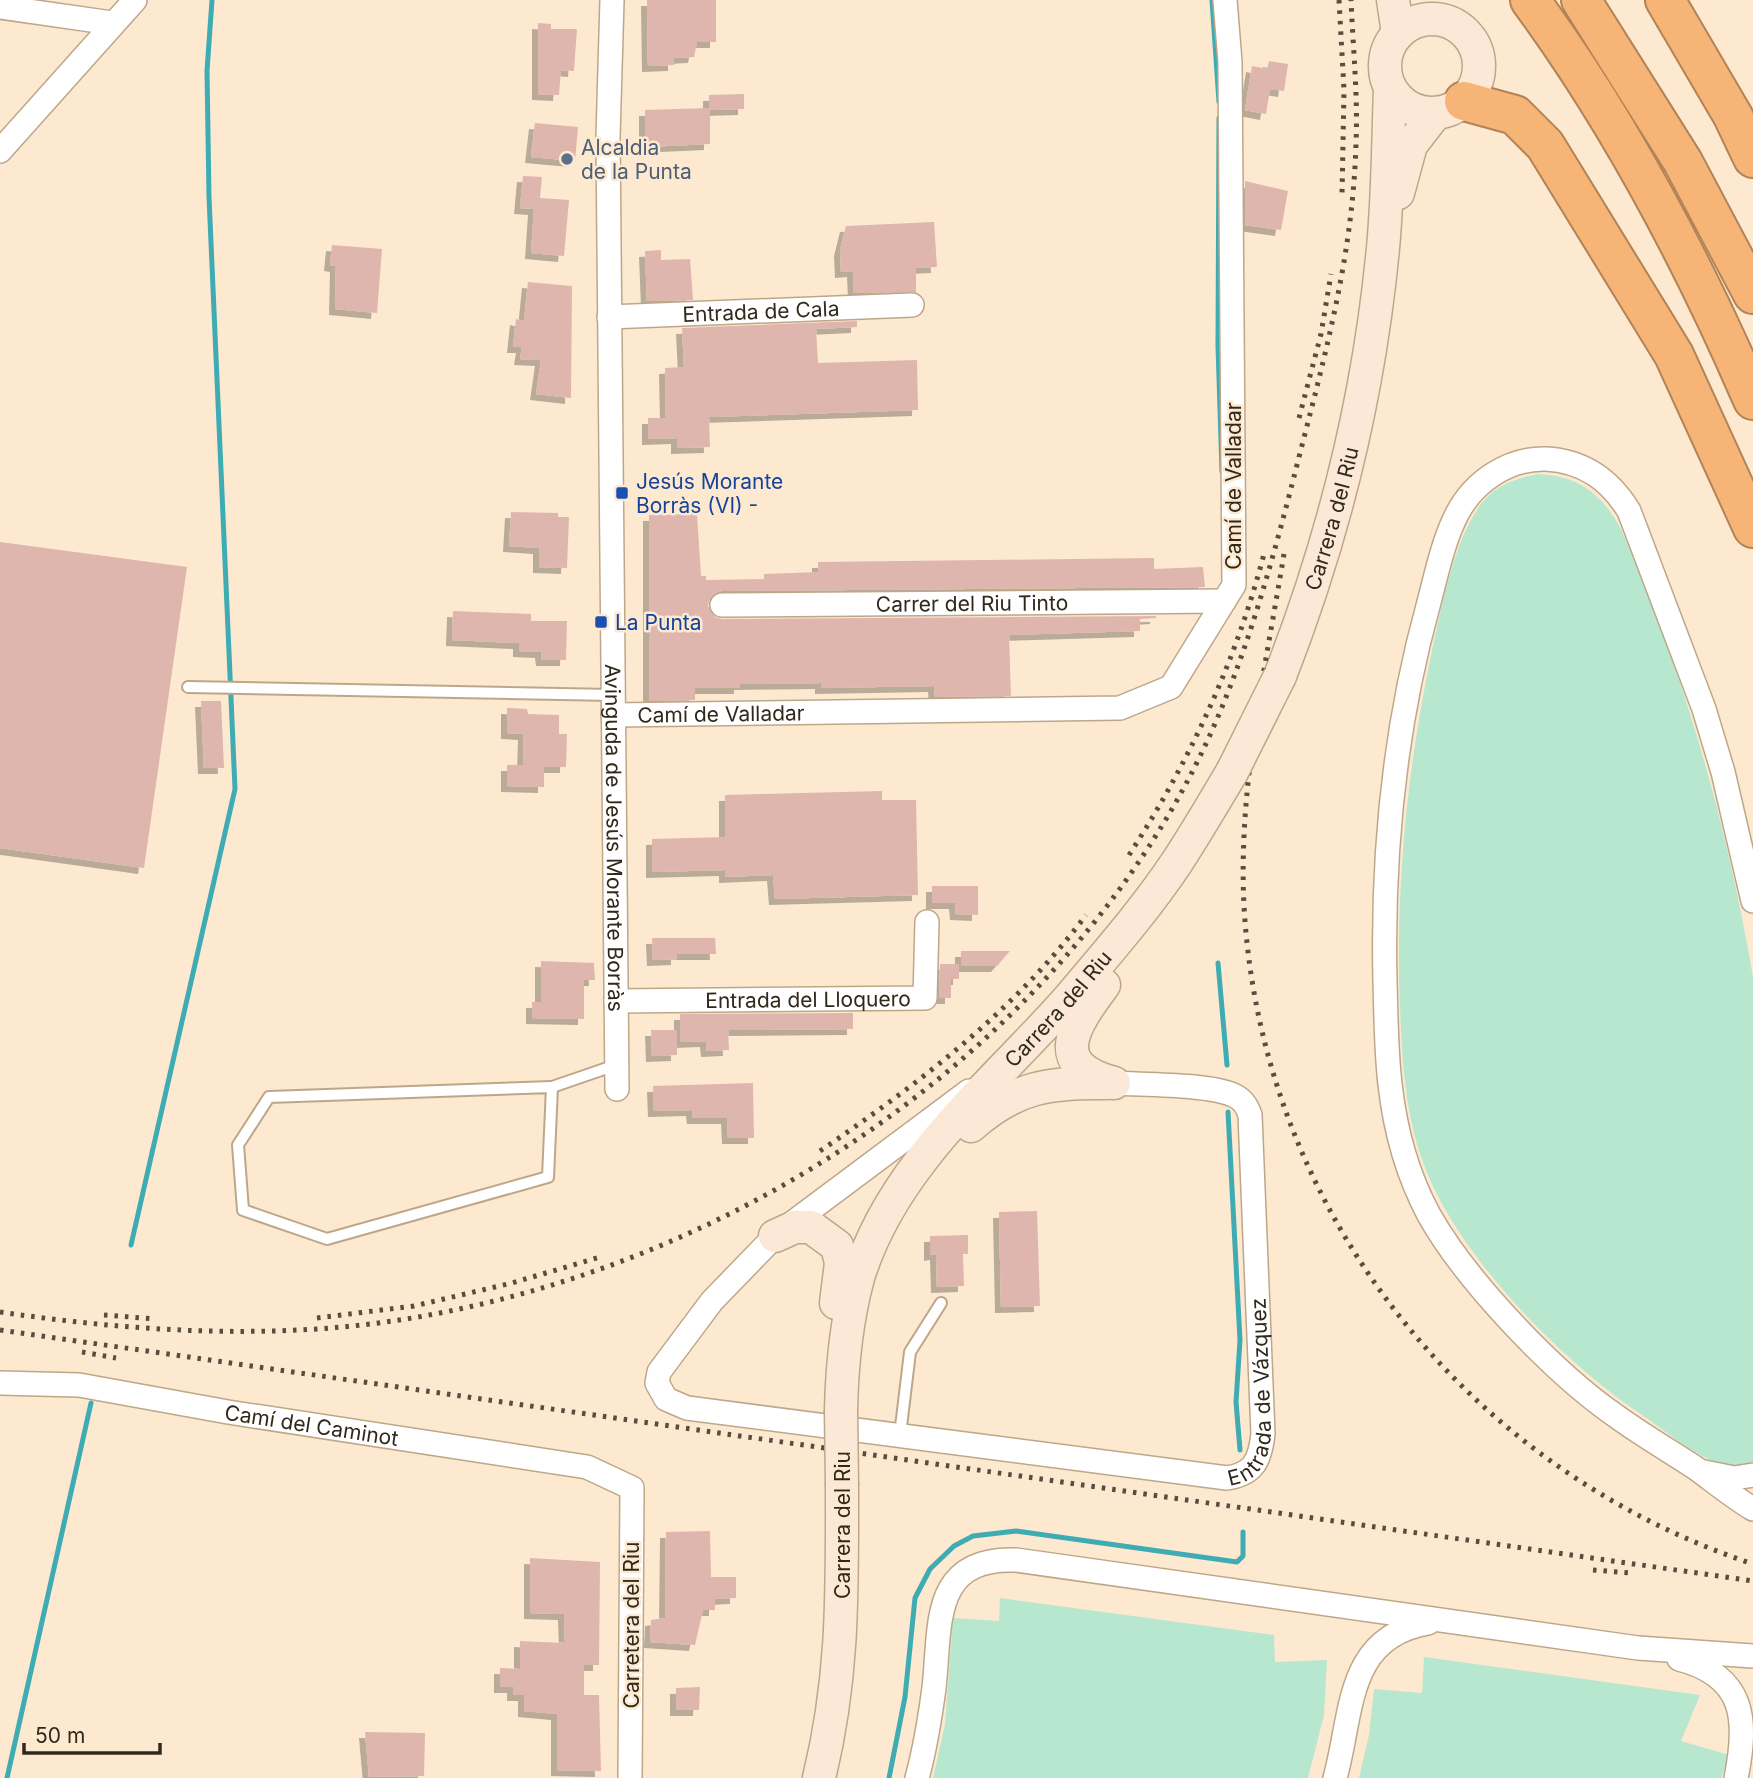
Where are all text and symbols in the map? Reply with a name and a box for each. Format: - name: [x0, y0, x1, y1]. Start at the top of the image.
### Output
- place label: Alcaldia de la Punta: [581, 135, 692, 184]
- marker: Alcaldia de la Punta: [559, 151, 575, 167]
- street label: Entrada de Cala: [682, 295, 840, 327]
- street label: Camí de Valladar: [1221, 402, 1246, 570]
- street label: Carrera del Riu: [1299, 444, 1363, 593]
- place label: Jesús Morante Borràs (VI) -: [636, 469, 783, 518]
- marker: Jesús Morante Borràs (VI) -: [614, 485, 630, 501]
- street label: Carrer del Riu Tinto: [876, 590, 1068, 616]
- place label: La Punta: [615, 610, 702, 635]
- marker: La Punta: [593, 614, 609, 630]
- street label: Avinguda de Jesús Morante Borràs: [600, 664, 629, 1012]
- street label: Camí de Valladar: [637, 700, 805, 727]
- street label: Carrera del Riu: [999, 945, 1116, 1072]
- street label: Entrada del Lloquero: [705, 986, 911, 1013]
- street label: Entrada de Vázquez: [1225, 1298, 1276, 1490]
- street label: Camí del Caminot: [223, 1399, 400, 1450]
- street label: Carrera del Riu: [830, 1451, 855, 1599]
- street label: Carretera del Riu: [619, 1542, 644, 1708]
- scale bar: [24, 1712, 161, 1756]
- text: 50 m: [35, 1723, 85, 1748]

